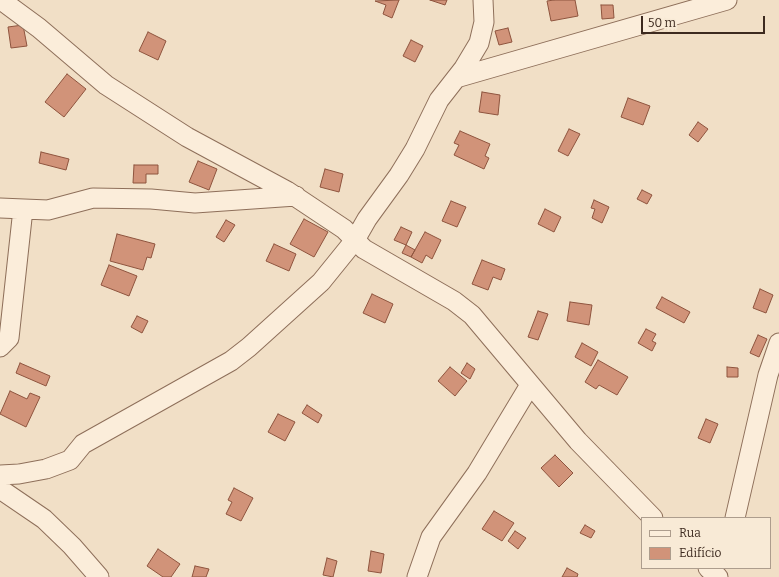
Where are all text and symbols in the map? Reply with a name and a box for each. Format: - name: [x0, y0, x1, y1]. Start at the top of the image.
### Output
- scale bar: [643, 8, 767, 34]
- text: 50 m: [648, 16, 676, 30]
- legend: [641, 517, 771, 569]
- text: Rua: [679, 526, 701, 540]
- text: Edifício: [679, 546, 721, 560]

